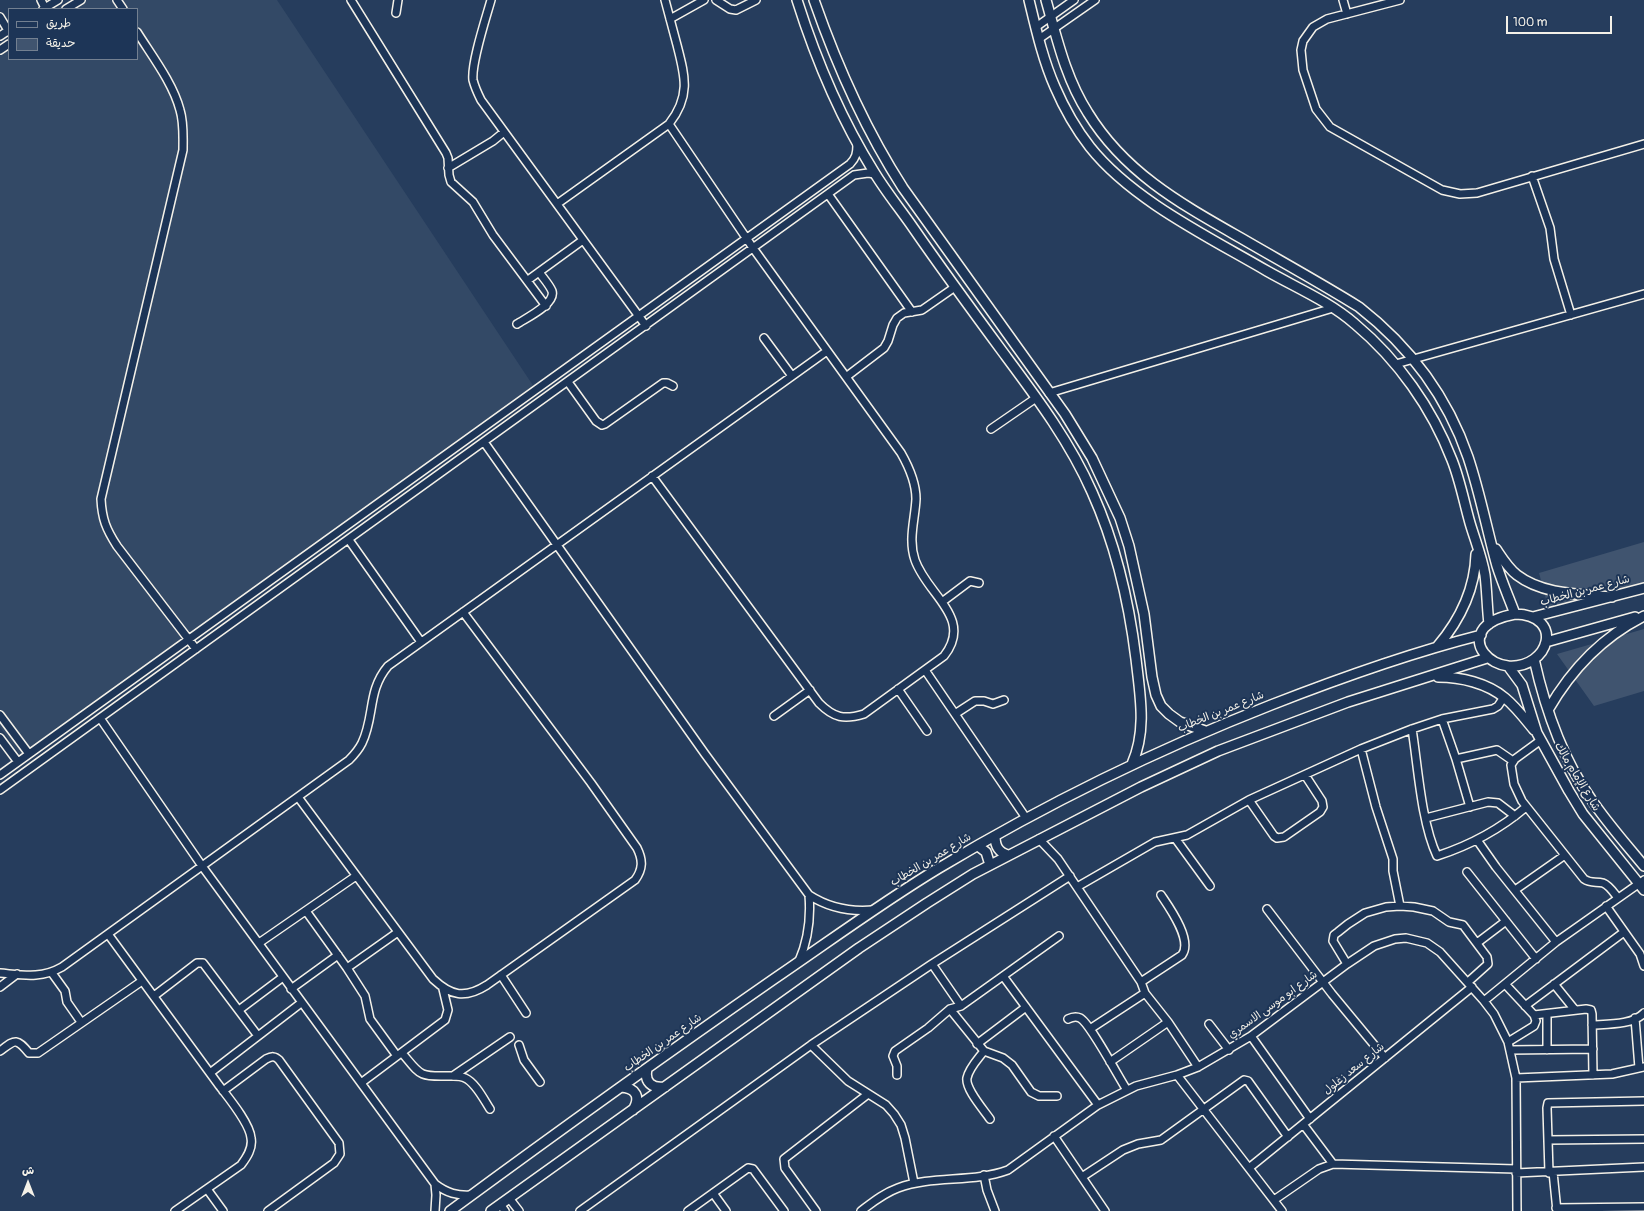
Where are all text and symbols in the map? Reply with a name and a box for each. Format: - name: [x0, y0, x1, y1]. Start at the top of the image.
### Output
- legend: [8, 8, 138, 60]
- scale bar: [1508, 8, 1614, 34]
- text: 100 m: [1513, 15, 1547, 30]
- text: طريق: [46, 16, 71, 31]
- text: حديقة: [46, 36, 75, 51]
- street label: شارع عمر بن الخطاب: [1539, 573, 1631, 609]
- street label: شارع عمر بن الخطاب: [1176, 689, 1266, 735]
- street label: شارع الإمام مالك: [1551, 740, 1603, 814]
- street label: شارع عمر بن الخطاب: [888, 831, 974, 889]
- street label: شارع ابو موسى الاسمري: [1226, 968, 1320, 1042]
- street label: شارع عمر بن الخطاب: [622, 1011, 704, 1075]
- street label: شارع سعد زغلول: [1321, 1040, 1387, 1098]
- north arrow: [8, 1163, 48, 1203]
- text: ش: [22, 1164, 34, 1177]

